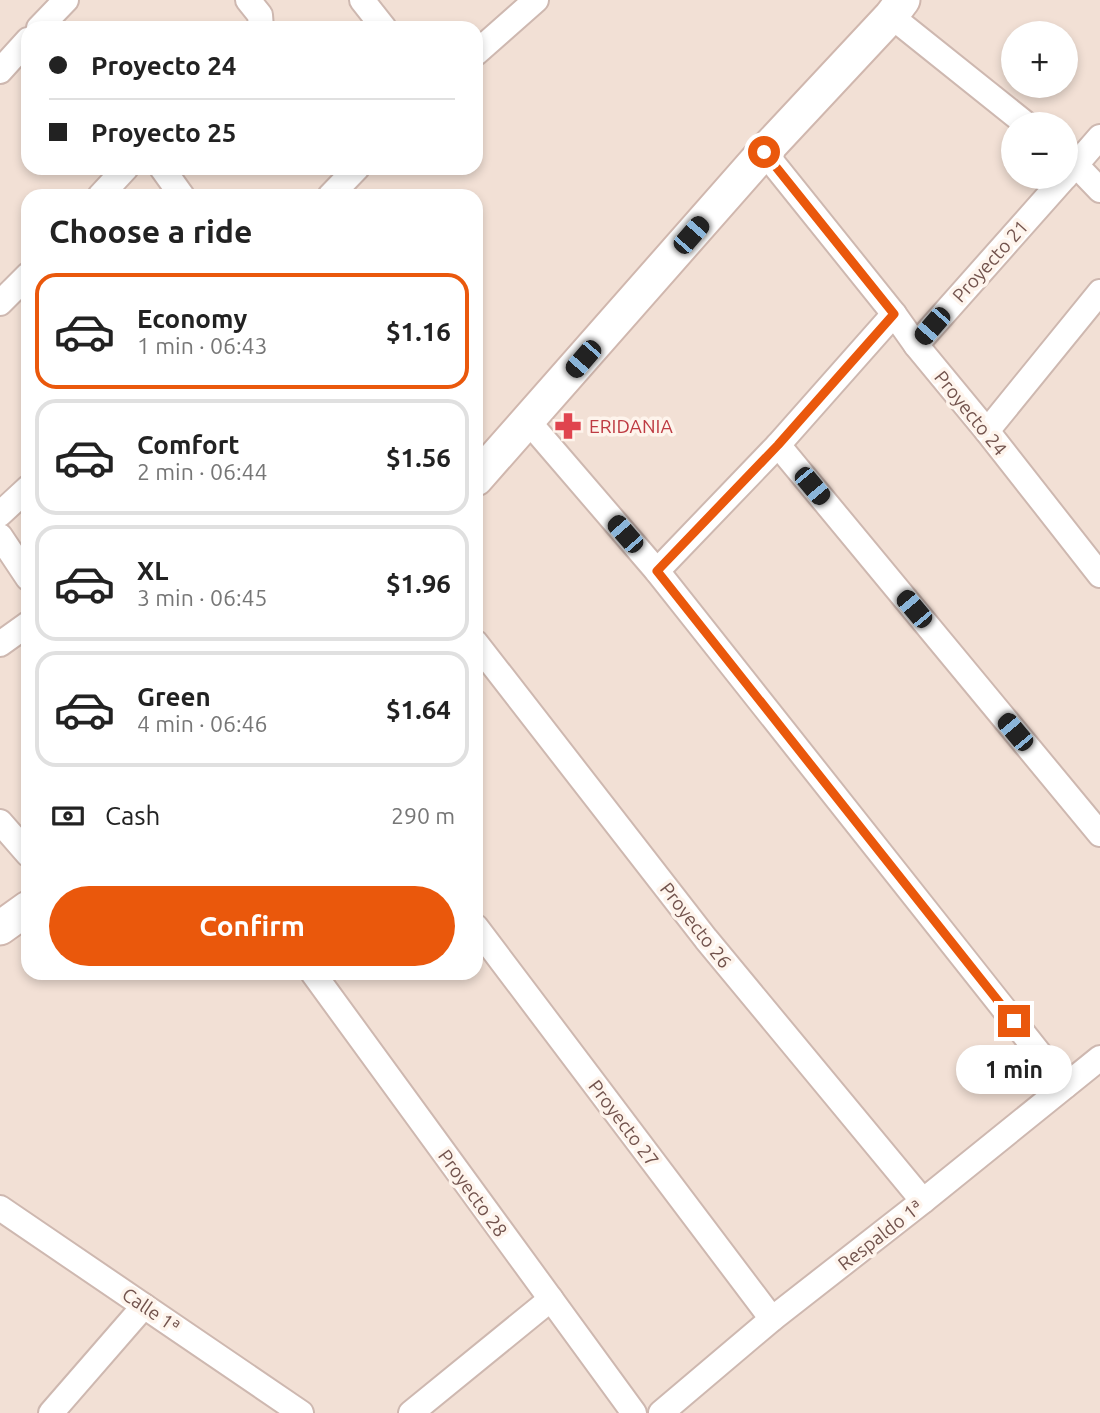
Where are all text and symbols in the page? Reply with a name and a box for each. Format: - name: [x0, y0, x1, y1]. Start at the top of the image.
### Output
- map controls: [1001, 21, 1078, 189]
- button: +: [1001, 21, 1078, 98]
- text: Proyecto 24: [91, 51, 237, 80]
- button: −: [1001, 112, 1078, 189]
- text: Proyecto 25: [91, 118, 237, 147]
- route start: [748, 136, 780, 168]
- car: [670, 212, 713, 258]
- text: Choose a ride: [49, 213, 252, 249]
- street label: Proyecto 21: [948, 216, 1032, 306]
- icon: car: [53, 300, 116, 363]
- car: [911, 303, 954, 349]
- text: Economy: [137, 304, 247, 333]
- text: $1.16: [386, 317, 451, 346]
- text: 1 min · 06:43: [137, 333, 268, 358]
- car: [562, 336, 605, 382]
- street label: Proyecto 24: [930, 366, 1012, 460]
- pharmacy icon: ERIDANIA: [553, 411, 583, 441]
- place label: ERIDANIA: [589, 415, 673, 437]
- icon: car: [53, 426, 116, 489]
- text: Comfort: [137, 430, 240, 459]
- text: $1.56: [386, 443, 451, 472]
- text: 2 min · 06:44: [137, 459, 268, 484]
- car: [791, 463, 834, 509]
- car: [604, 511, 647, 557]
- icon: car: [53, 552, 116, 615]
- text: XL: [137, 556, 168, 585]
- text: $1.96: [386, 569, 451, 598]
- text: 3 min · 06:45: [137, 585, 268, 610]
- car: [893, 586, 936, 632]
- icon: car: [53, 678, 116, 741]
- text: Green: [137, 682, 211, 711]
- text: $1.64: [386, 695, 451, 724]
- car: [994, 709, 1037, 755]
- text: 4 min · 06:46: [137, 711, 268, 736]
- icon: cash: [49, 797, 87, 835]
- text: Cash: [105, 801, 160, 830]
- text: 290 m: [391, 803, 455, 828]
- street label: Proyecto 26: [656, 878, 736, 972]
- button: Confirm: [49, 886, 455, 966]
- route end: [998, 1005, 1030, 1037]
- callout: 1 min: [956, 1046, 1072, 1094]
- text: 1 min: [985, 1057, 1043, 1082]
- street label: Proyecto 27: [584, 1075, 664, 1171]
- street label: Proyecto 28: [434, 1145, 512, 1241]
- street label: Respaldo 1ª: [833, 1195, 927, 1275]
- street label: Calle 1ª: [118, 1283, 184, 1337]

